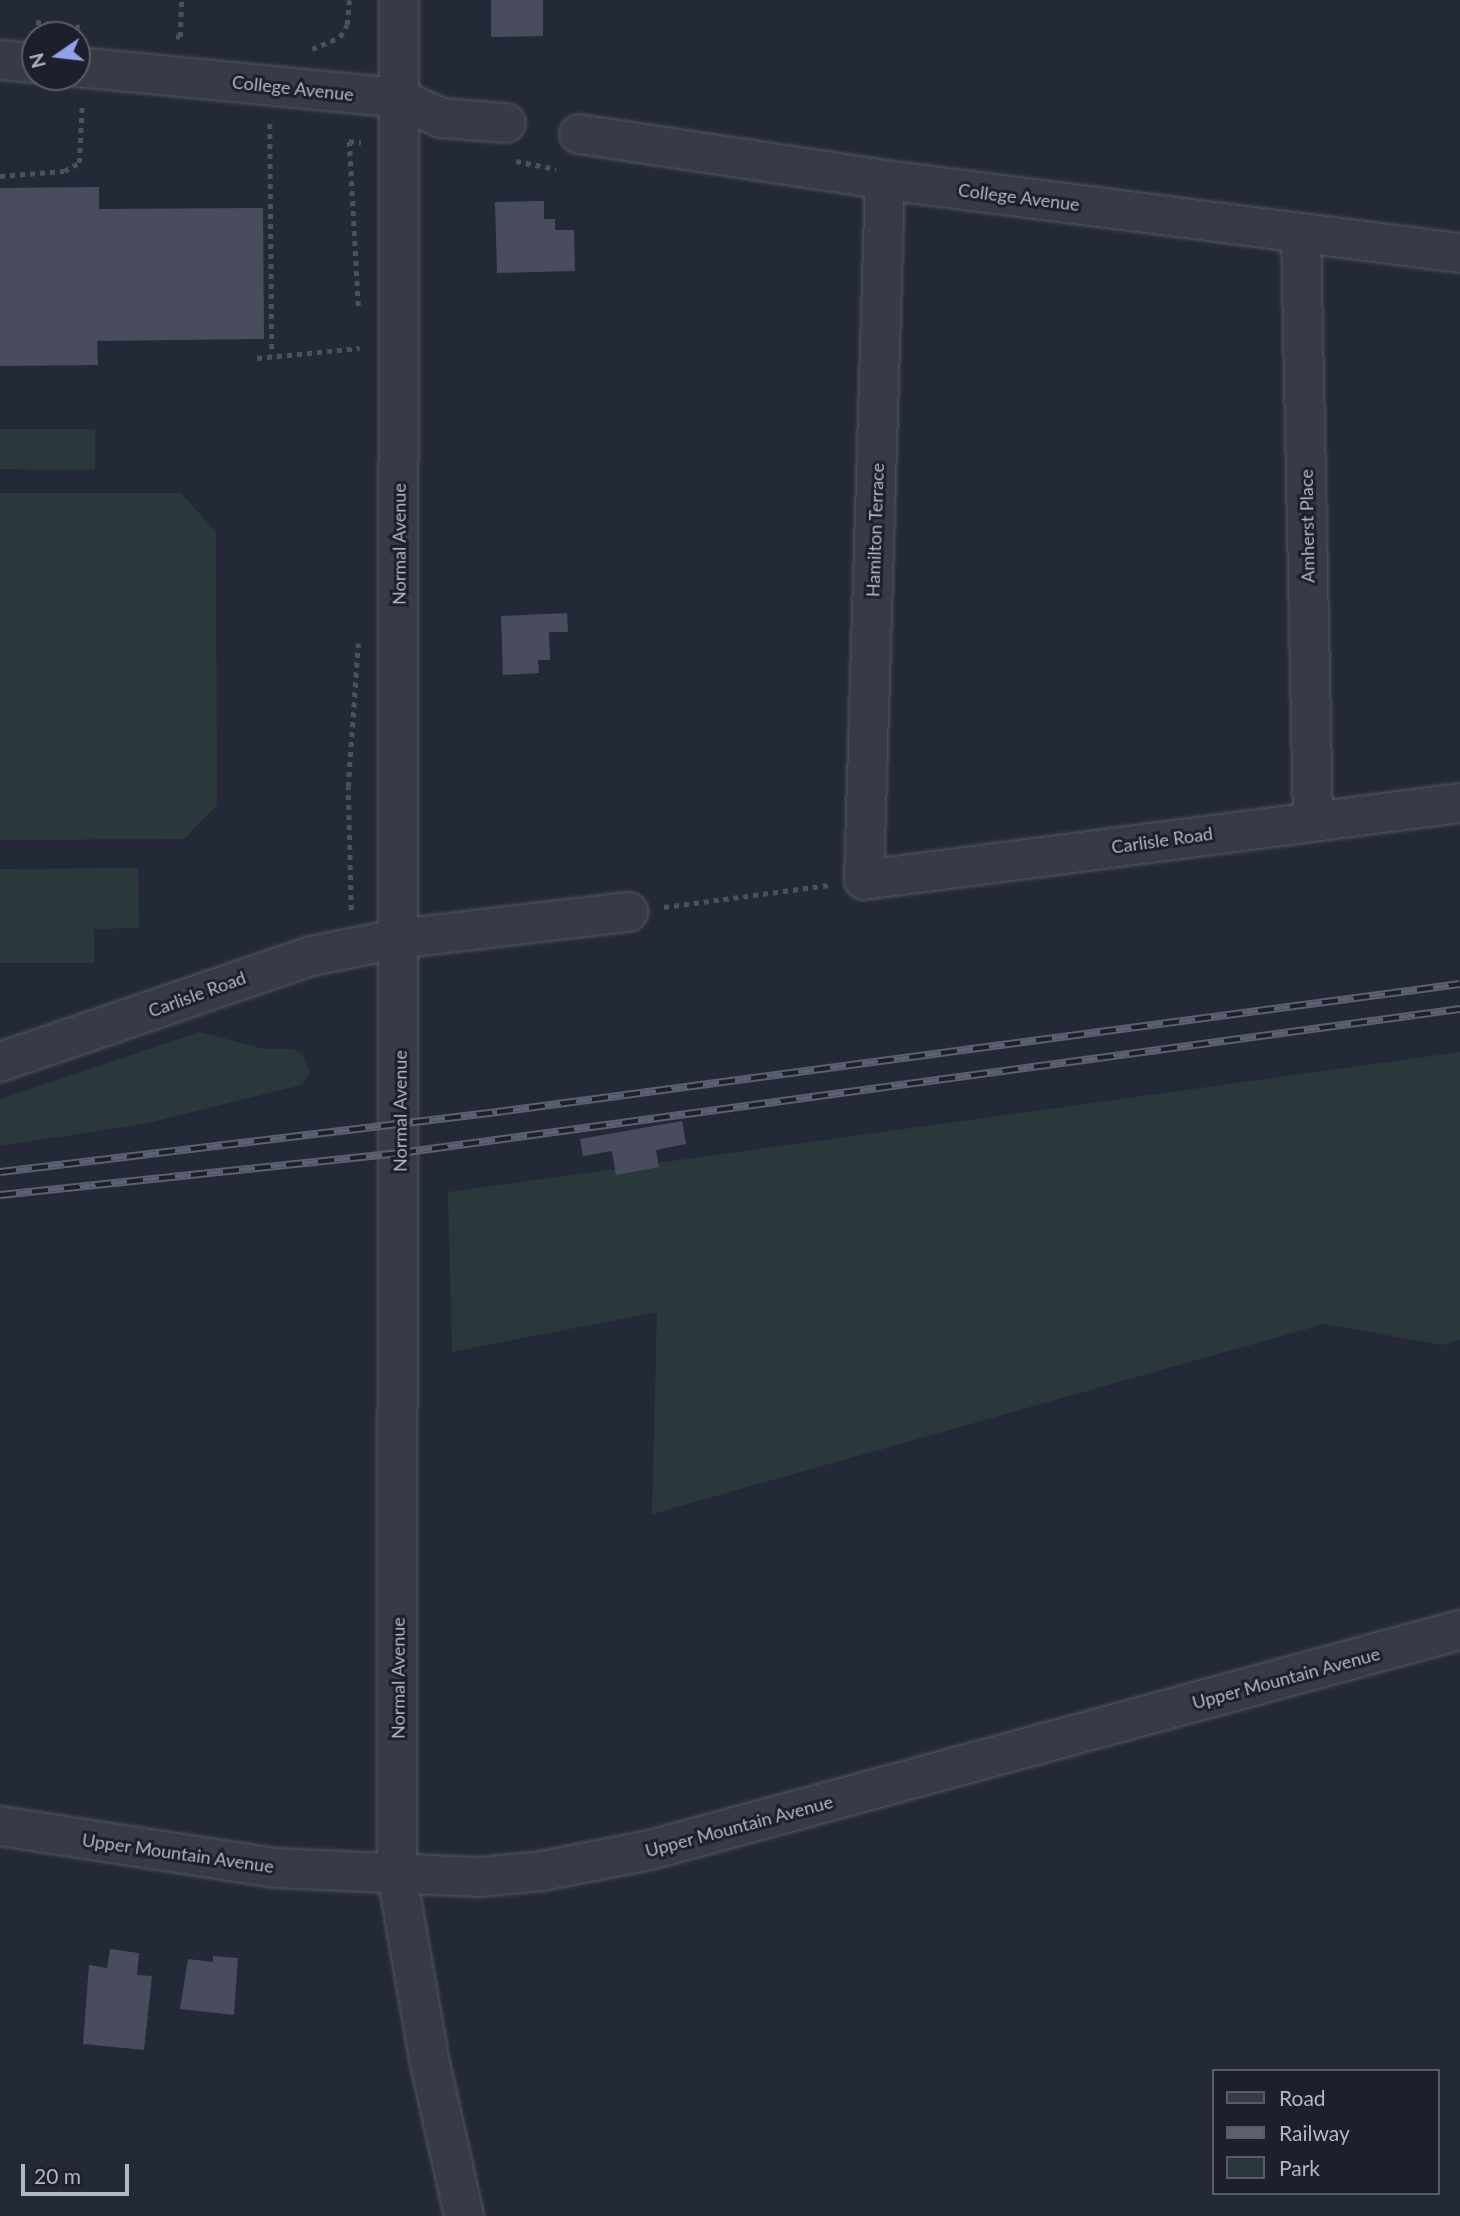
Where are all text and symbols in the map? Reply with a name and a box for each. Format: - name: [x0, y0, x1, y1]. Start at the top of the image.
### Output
- north arrow: [21, 21, 91, 91]
- text: N: [24, 51, 50, 71]
- street label: College Avenue: [231, 71, 355, 105]
- street label: College Avenue: [957, 179, 1081, 215]
- street label: Hamilton Terrace: [862, 462, 888, 598]
- street label: Amherst Place: [1295, 469, 1319, 583]
- street label: Normal Avenue: [388, 483, 410, 605]
- street label: Carlisle Road: [1110, 822, 1214, 858]
- street label: Carlisle Road: [145, 966, 249, 1022]
- street label: Normal Avenue: [389, 1050, 411, 1172]
- street label: Normal Avenue: [387, 1617, 409, 1739]
- street label: Upper Mountain Avenue: [1189, 1642, 1383, 1714]
- street label: Upper Mountain Avenue: [642, 1790, 836, 1862]
- street label: Upper Mountain Avenue: [80, 1829, 276, 1877]
- legend: [1212, 2069, 1439, 2195]
- text: Road: [1279, 2085, 1326, 2110]
- text: Railway: [1279, 2120, 1350, 2145]
- scale bar: [24, 2150, 133, 2194]
- text: Park: [1279, 2155, 1320, 2180]
- text: 20 m: [34, 2163, 81, 2188]

